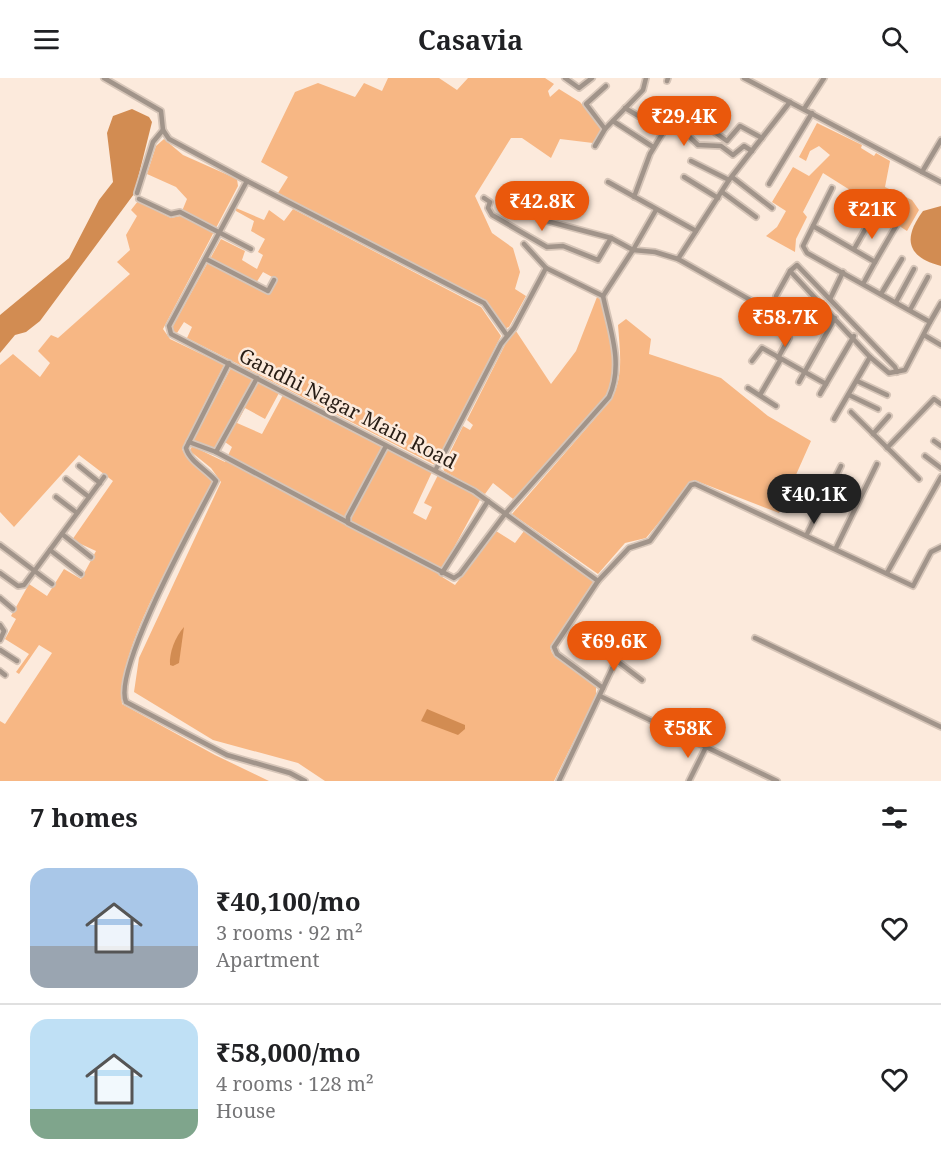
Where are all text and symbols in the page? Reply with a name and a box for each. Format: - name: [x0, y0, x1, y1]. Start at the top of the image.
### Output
- text: Casavia: [418, 21, 523, 58]
- icon: menu: [30, 23, 63, 56]
- icon: search: [878, 23, 911, 56]
- pin: ₹29.4K: [635, 96, 733, 147]
- text: ₹29.4K: [651, 102, 717, 129]
- pin: ₹42.8K: [493, 181, 591, 232]
- text: ₹42.8K: [509, 187, 575, 214]
- pin: ₹21K: [836, 189, 908, 240]
- text: ₹21K: [848, 195, 896, 222]
- pin: ₹58.7K: [736, 297, 834, 348]
- text: ₹58.7K: [752, 303, 818, 330]
- street label: Gandhi Nagar Main Road: [235, 341, 461, 475]
- pin: ₹40.1K: [765, 474, 863, 525]
- text: ₹40.1K: [781, 480, 847, 507]
- pin: ₹69.6K: [565, 621, 663, 672]
- text: ₹69.6K: [581, 627, 647, 654]
- pin: ₹58K: [652, 708, 724, 759]
- text: ₹58K: [664, 714, 712, 741]
- text: 7 homes: [30, 799, 138, 835]
- icon: filters: [878, 801, 911, 834]
- text: ₹40,100/mo: [216, 883, 361, 919]
- icon: home: [78, 892, 150, 964]
- icon: heart: [878, 912, 911, 945]
- text: 3 rooms · 92 m²: [216, 919, 363, 946]
- text: Apartment: [216, 946, 320, 973]
- text: ₹58,000/mo: [216, 1034, 361, 1070]
- icon: home: [78, 1043, 150, 1115]
- icon: heart: [878, 1063, 911, 1096]
- text: 4 rooms · 128 m²: [216, 1070, 374, 1097]
- text: House: [216, 1097, 276, 1124]

